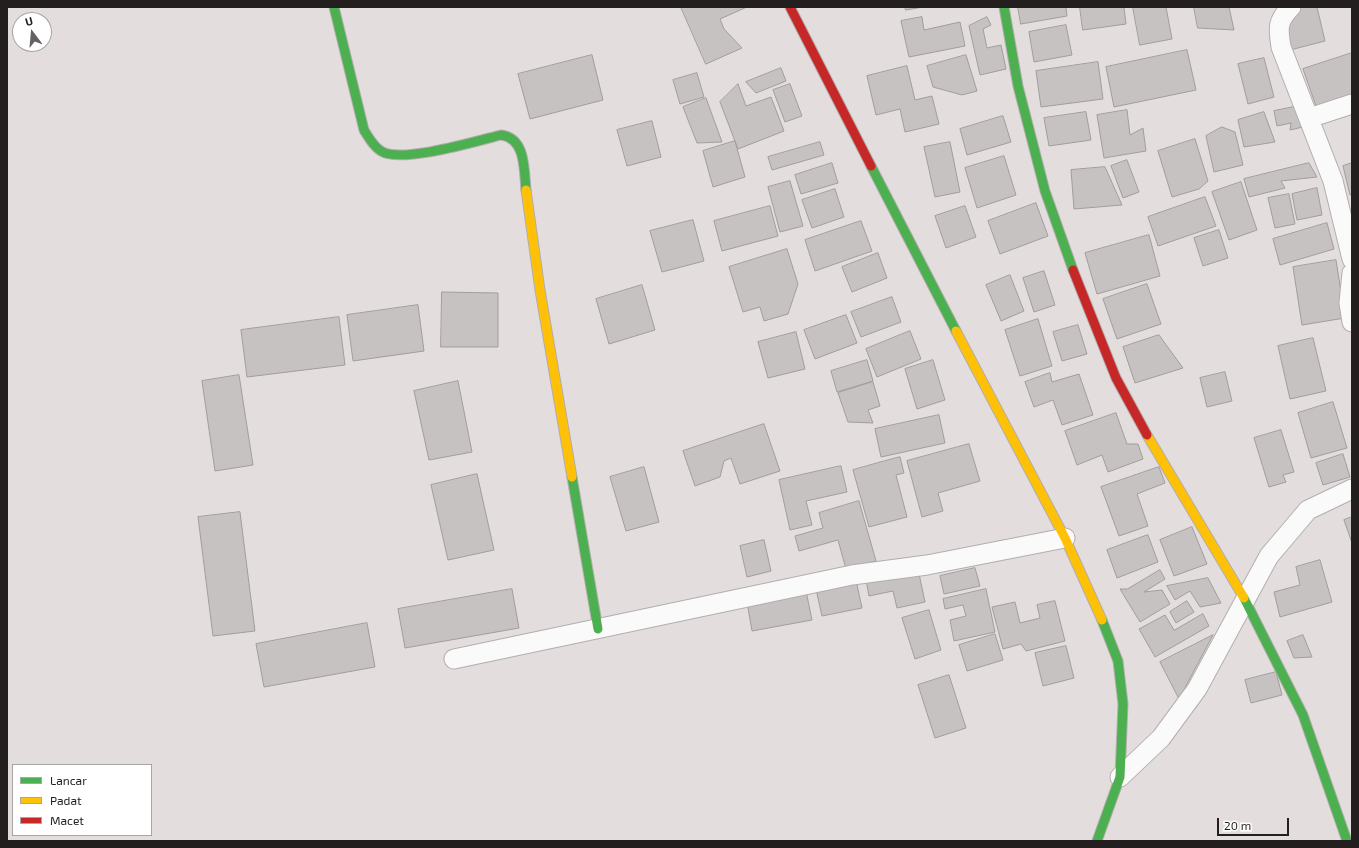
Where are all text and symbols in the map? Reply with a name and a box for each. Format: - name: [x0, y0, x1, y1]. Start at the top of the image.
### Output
- north arrow: [12, 12, 52, 52]
- text: U: [23, 14, 34, 28]
- legend: [12, 764, 152, 836]
- text: Lancar: [50, 773, 87, 787]
- text: Padat: [50, 793, 82, 807]
- scale bar: [1219, 810, 1291, 836]
- text: Macet: [50, 813, 84, 827]
- text: 20 m: [1224, 818, 1251, 832]

